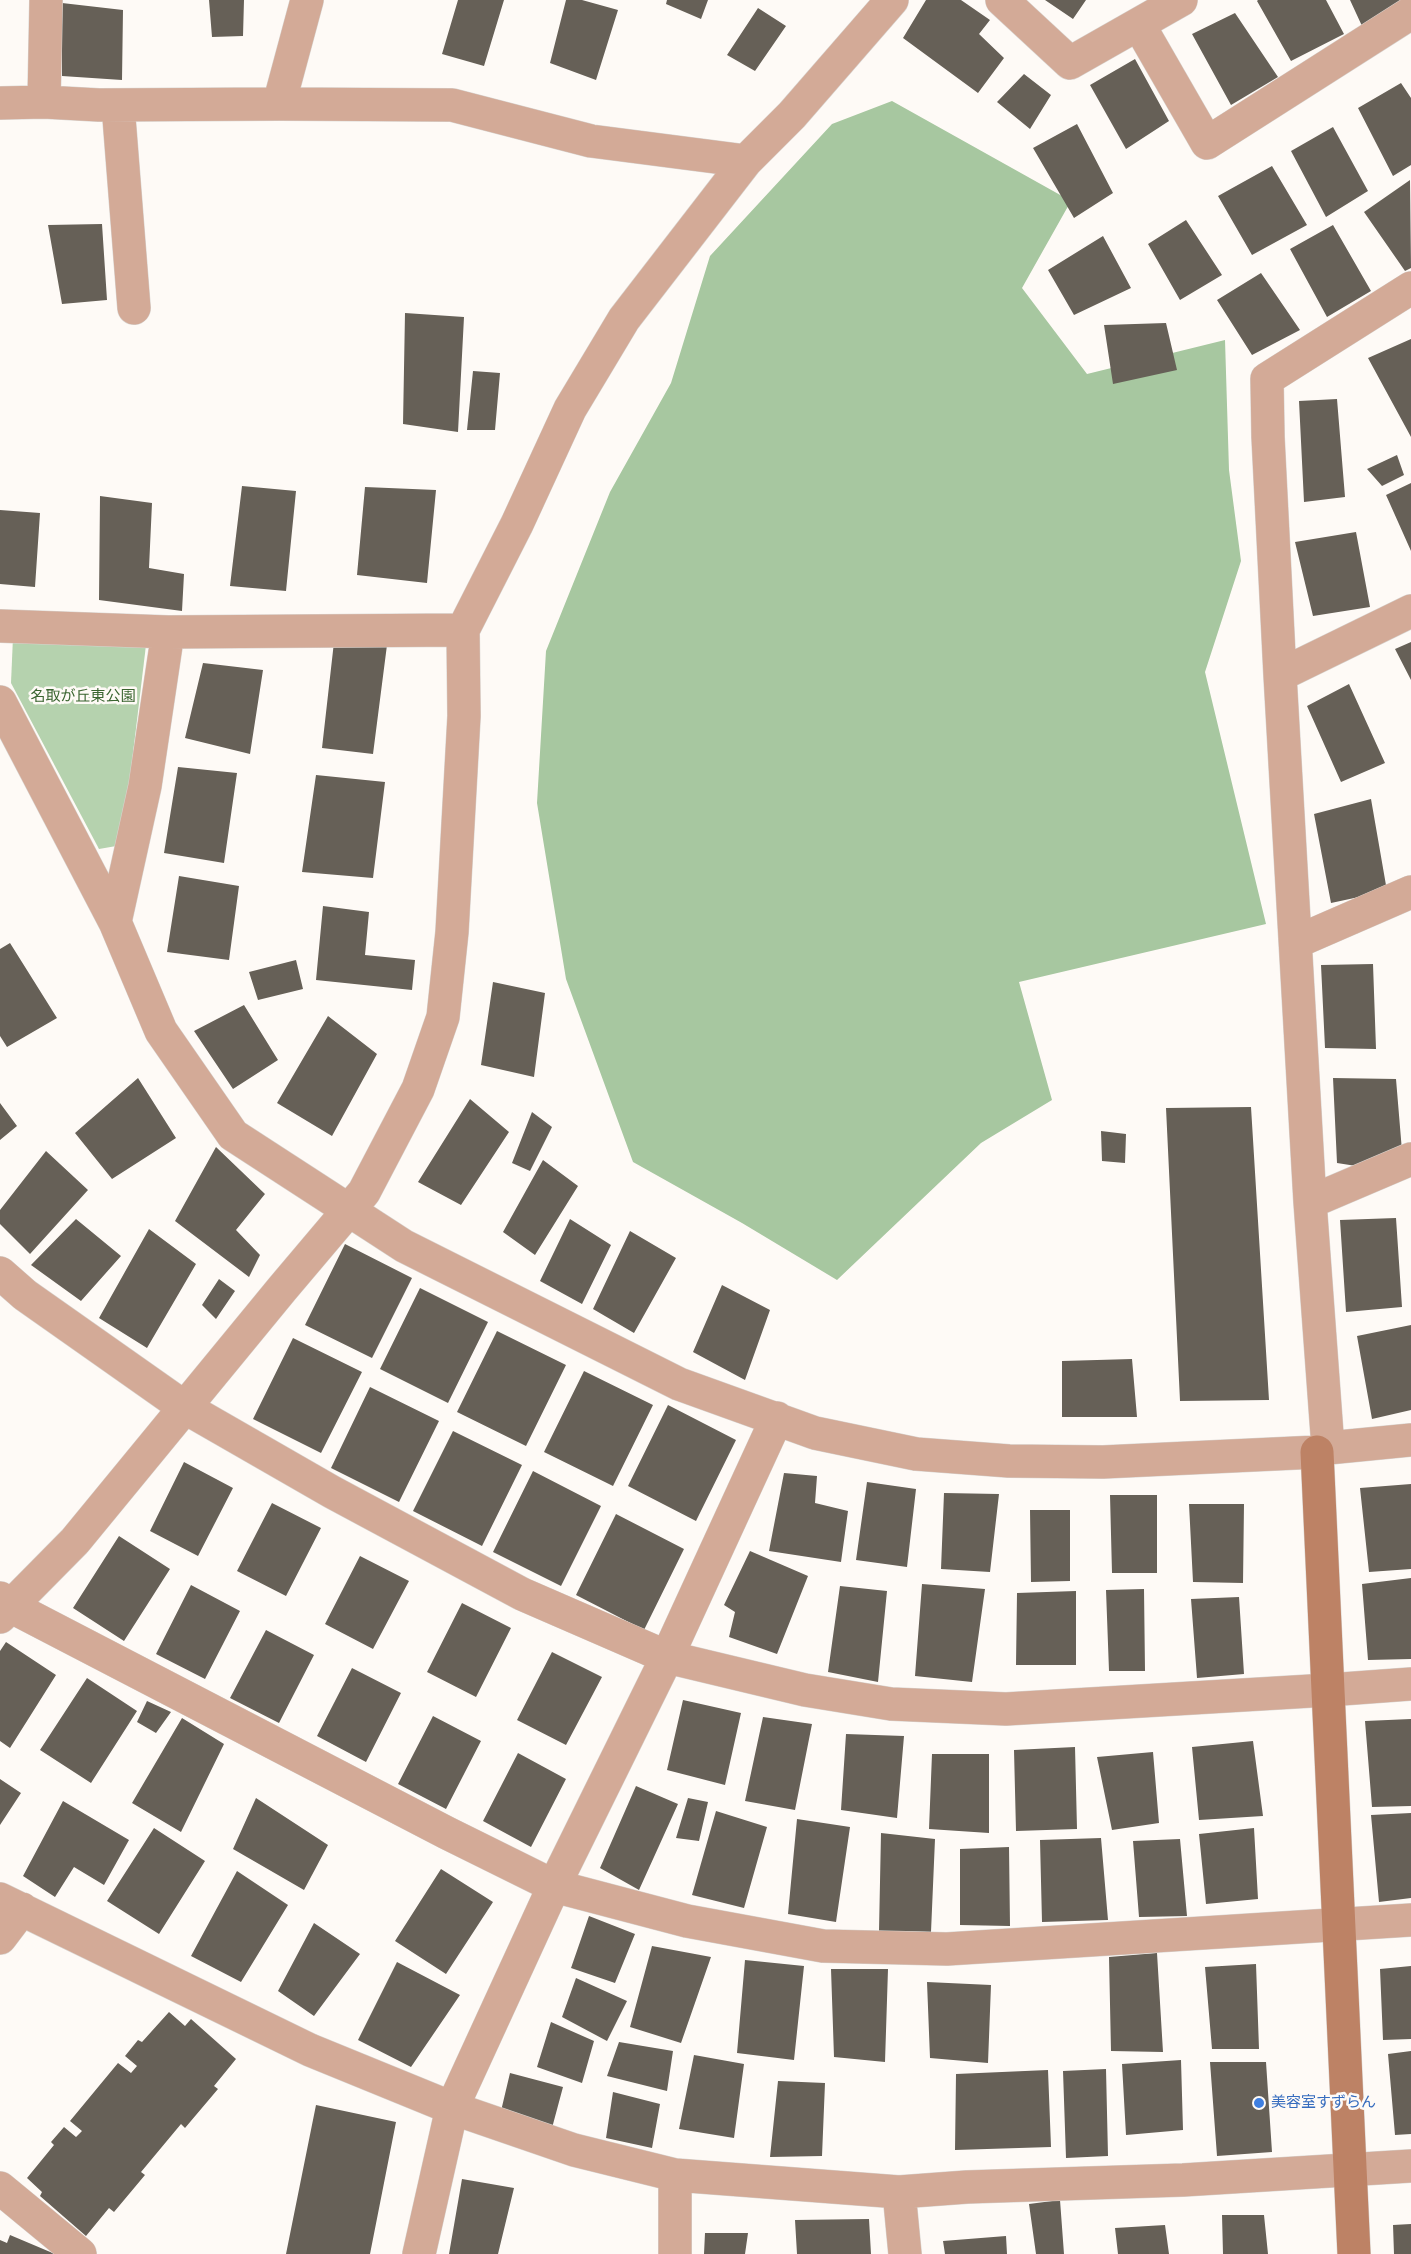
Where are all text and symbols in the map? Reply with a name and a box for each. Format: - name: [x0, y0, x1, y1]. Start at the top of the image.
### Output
- park label: 名取が丘東公園: [31, 688, 135, 706]
- place label: 美容室すずらん: [1271, 2094, 1376, 2112]
- marker: 美容室すずらん: [1252, 2096, 1266, 2110]

